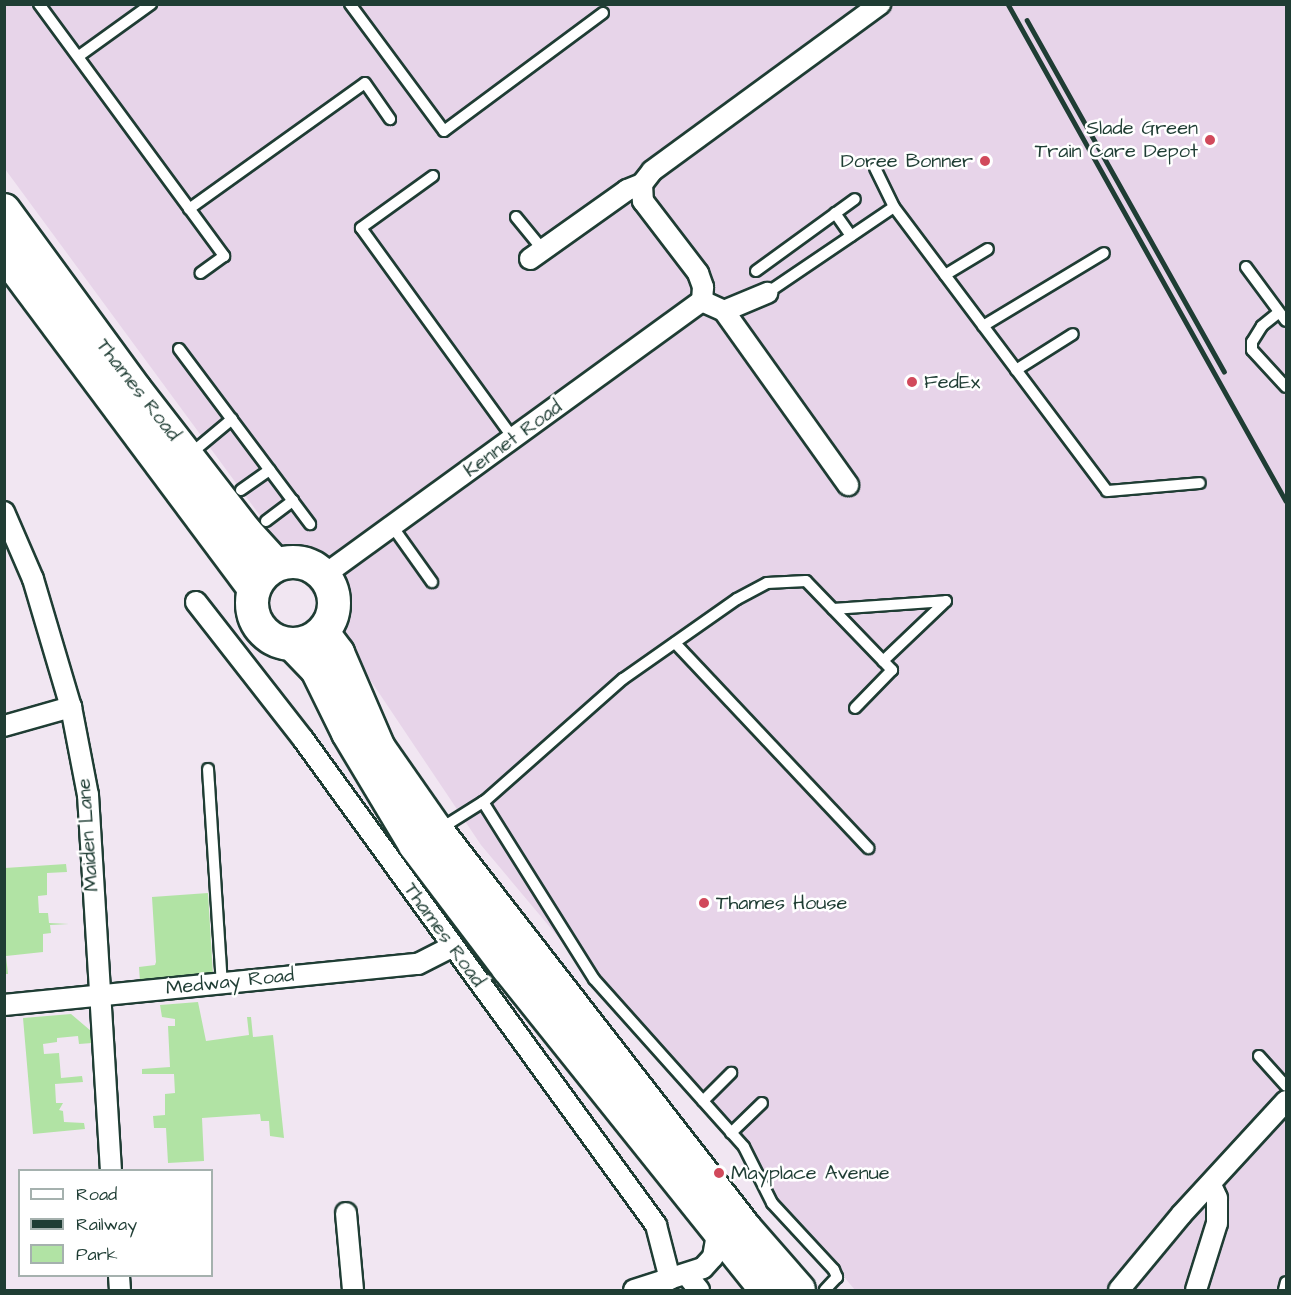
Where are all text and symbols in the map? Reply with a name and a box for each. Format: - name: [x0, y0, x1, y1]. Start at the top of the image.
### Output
- place label: Slade Green Train Care Depot: [1035, 116, 1198, 163]
- marker: Slade Green Train Care Depot: [1203, 133, 1217, 147]
- place label: Doree Bonner: [841, 149, 973, 173]
- marker: Doree Bonner: [978, 154, 992, 168]
- street label: Thames Road: [91, 334, 185, 446]
- place label: FedEx: [924, 370, 980, 394]
- marker: FedEx: [905, 375, 919, 389]
- street label: Kennet Road: [459, 395, 567, 483]
- street label: Maiden Lane: [72, 777, 104, 893]
- street label: Thames Road: [398, 878, 490, 992]
- place label: Thames House: [716, 891, 847, 915]
- marker: Thames House: [697, 896, 711, 910]
- street label: Medway Road: [165, 963, 295, 1001]
- place label: Mayplace Avenue: [731, 1161, 890, 1185]
- marker: Mayplace Avenue: [712, 1166, 726, 1180]
- legend: [18, 1169, 213, 1277]
- text: Road: [76, 1182, 117, 1207]
- text: Railway: [76, 1212, 137, 1237]
- text: Park: [76, 1242, 118, 1267]

